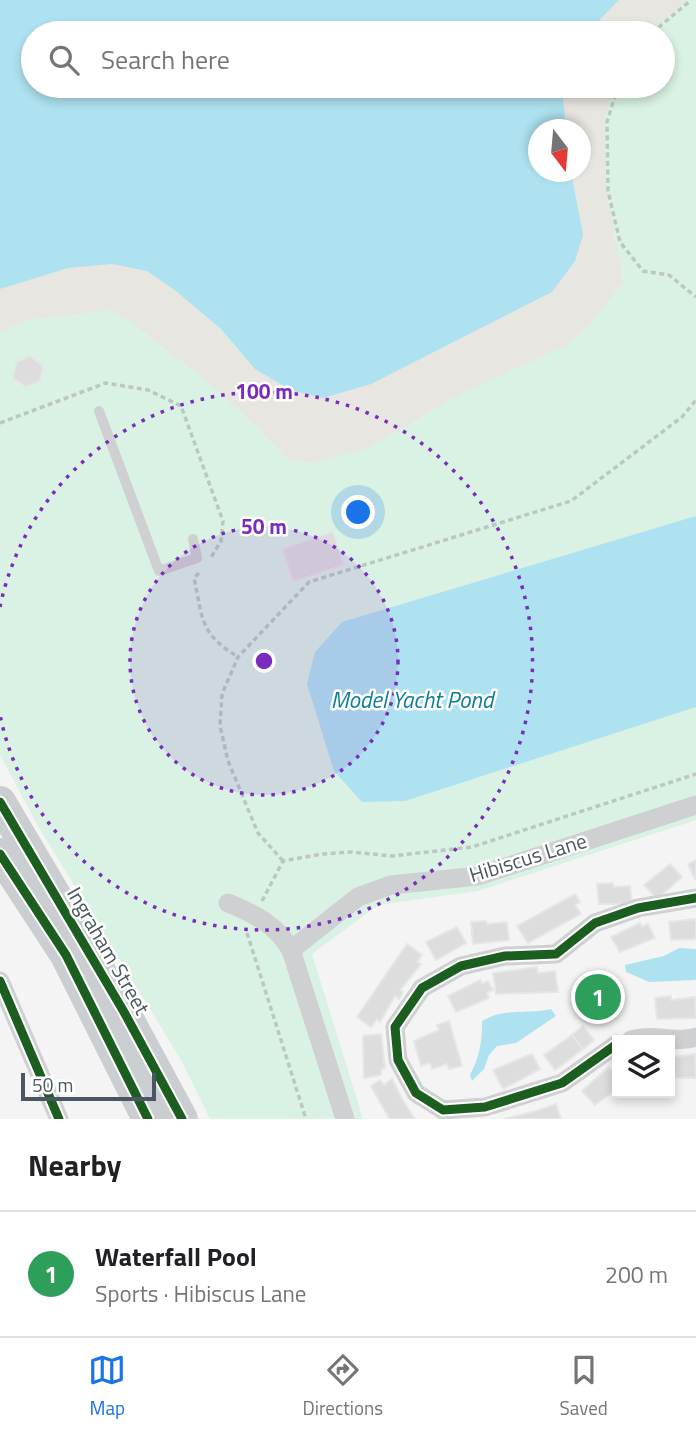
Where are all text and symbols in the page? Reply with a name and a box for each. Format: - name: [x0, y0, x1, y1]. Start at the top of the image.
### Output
- search box: [21, 21, 675, 98]
- text: Search here: [101, 40, 230, 79]
- icon: search: [45, 41, 83, 79]
- north arrow: [528, 119, 591, 182]
- text: 100 m: [235, 375, 293, 407]
- your location: [341, 495, 375, 529]
- text: 50 m: [241, 510, 287, 542]
- centre of rings: [252, 649, 276, 673]
- water label: Model Yacht Pond: [331, 682, 496, 717]
- street label: Hibiscus Lane: [465, 824, 590, 890]
- street label: Ingraham Street: [59, 881, 159, 1021]
- pin: 1: [575, 971, 621, 1023]
- map controls: [612, 1035, 675, 1098]
- button: layers: [612, 1035, 675, 1098]
- scale bar: [21, 1070, 156, 1102]
- text: 50 m: [32, 1070, 73, 1099]
- text: Nearby: [28, 1142, 121, 1188]
- text: Waterfall Pool: [95, 1237, 257, 1276]
- text: 1: [45, 1257, 57, 1292]
- text: 200 m: [605, 1257, 668, 1292]
- text: Sports · Hibiscus Lane: [95, 1276, 306, 1311]
- tab: Map: [88, 1351, 126, 1422]
- tab: Directions: [303, 1351, 383, 1422]
- tab: Saved: [559, 1351, 608, 1422]

